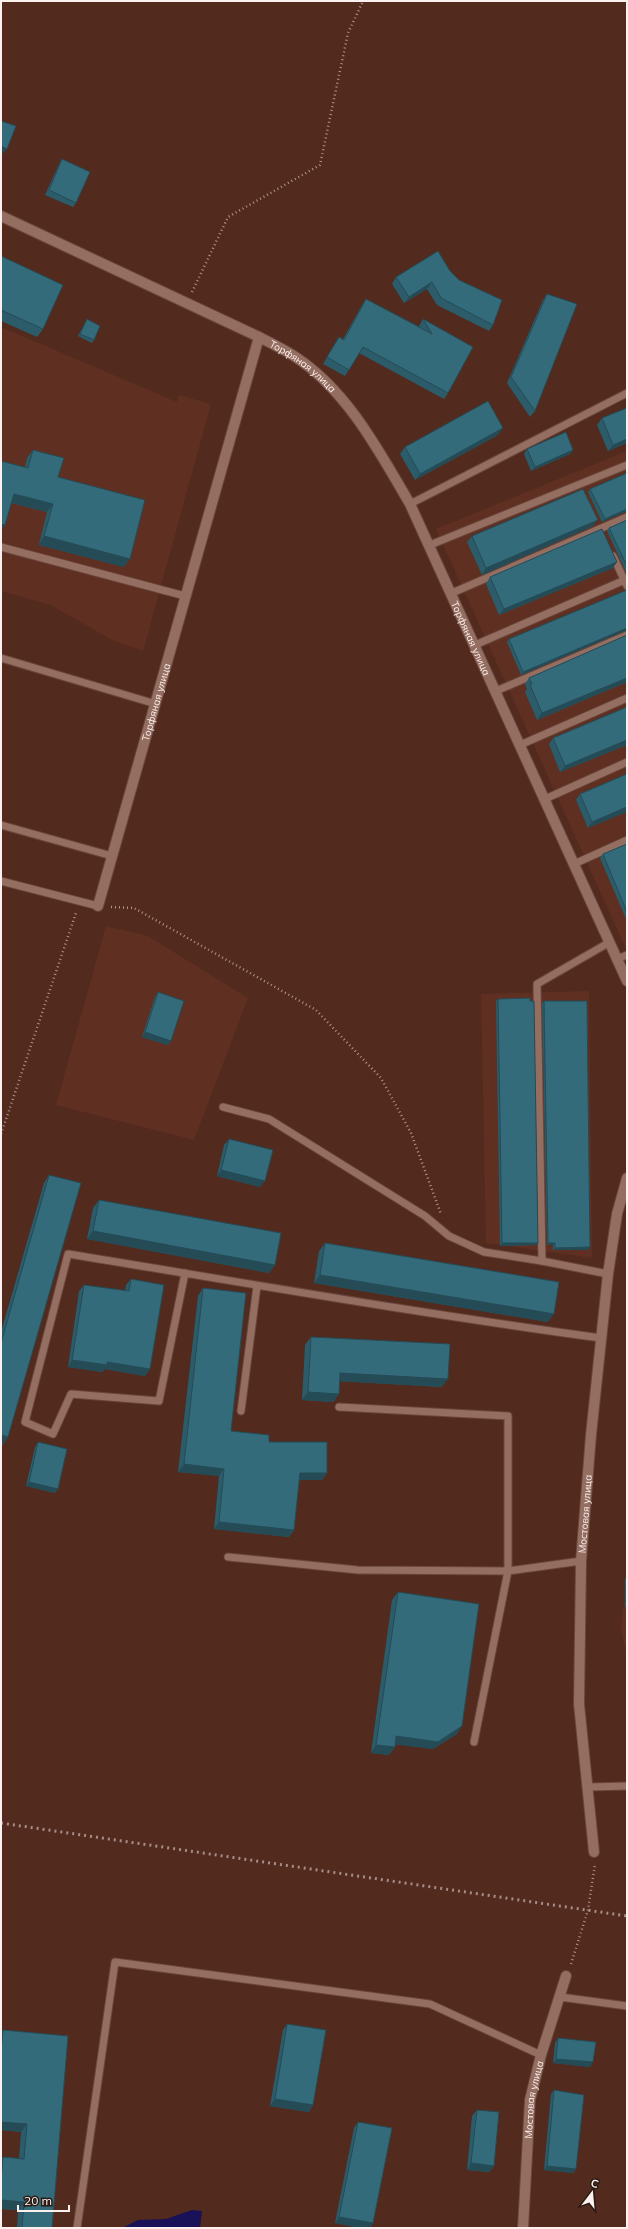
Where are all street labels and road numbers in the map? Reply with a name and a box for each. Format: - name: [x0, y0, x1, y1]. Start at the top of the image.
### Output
- street label: Торфяная улица: [267, 337, 339, 395]
- street label: Торфяная улица: [448, 599, 493, 678]
- street label: Торфяная улица: [139, 662, 173, 743]
- street label: Мостовая улица: [576, 1474, 595, 1554]
- street label: Мостовая улица: [522, 2059, 546, 2139]

